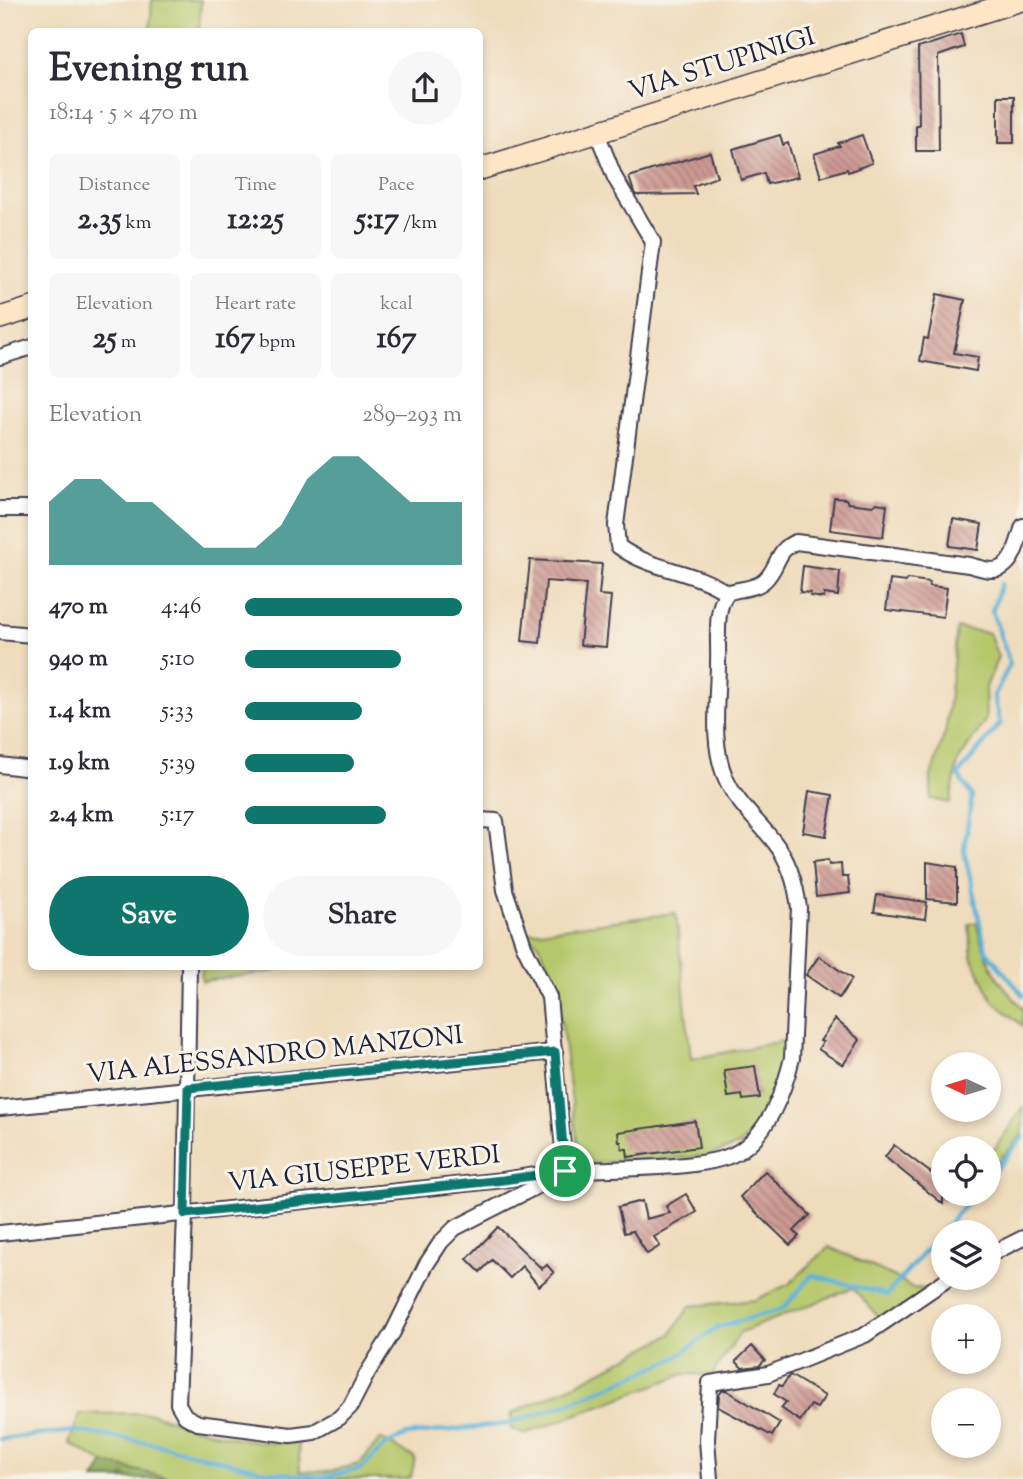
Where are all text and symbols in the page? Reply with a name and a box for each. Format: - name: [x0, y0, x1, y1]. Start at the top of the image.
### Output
- street label: VIA STUPINIGI: [624, 19, 820, 111]
- text: Evening run: [49, 44, 249, 98]
- button: share: [388, 51, 462, 125]
- text: 18:14 · 5 × 470 m: [49, 97, 198, 130]
- text: Distance: [79, 172, 150, 199]
- text: Time: [234, 172, 277, 199]
- text: Pace: [378, 172, 415, 199]
- text: 2.35: [77, 199, 121, 242]
- text: 12:25: [227, 199, 284, 242]
- text: 5:17: [356, 199, 399, 242]
- text: km: [121, 210, 152, 237]
- text: /km: [399, 210, 437, 237]
- text: Elevation: [76, 291, 153, 318]
- text: Heart rate: [215, 291, 296, 318]
- text: kcal: [380, 291, 413, 318]
- text: 25: [92, 318, 117, 361]
- text: 167: [215, 318, 255, 361]
- text: 167: [376, 318, 417, 361]
- text: m: [117, 329, 137, 356]
- text: bpm: [255, 329, 296, 356]
- text: Elevation: [49, 399, 142, 432]
- text: 289–293 m: [362, 399, 462, 432]
- text: 470 m: [49, 591, 108, 624]
- text: 4:46: [161, 591, 201, 624]
- text: 940 m: [49, 643, 108, 676]
- text: 5:10: [161, 643, 195, 676]
- text: 1.4 km: [49, 695, 111, 728]
- text: 5:33: [161, 695, 193, 728]
- text: 1.9 km: [49, 747, 110, 780]
- text: 5:39: [161, 747, 195, 780]
- text: 2.4 km: [49, 799, 114, 832]
- text: 5:17: [161, 799, 194, 832]
- button: Save: [49, 876, 249, 956]
- button: Share: [263, 876, 462, 956]
- street label: VIA ALESSANDRO MANZONI: [85, 1018, 466, 1094]
- north arrow: [931, 1052, 1001, 1122]
- map controls: [931, 1052, 1001, 1458]
- button: locate: [931, 1136, 1001, 1206]
- street label: VIA GIUSEPPE VERDI: [226, 1137, 502, 1203]
- pin: [535, 1141, 595, 1201]
- icon: arrive: [546, 1152, 584, 1190]
- button: layers: [931, 1220, 1001, 1290]
- button: +: [931, 1304, 1001, 1374]
- button: −: [931, 1388, 1001, 1458]

